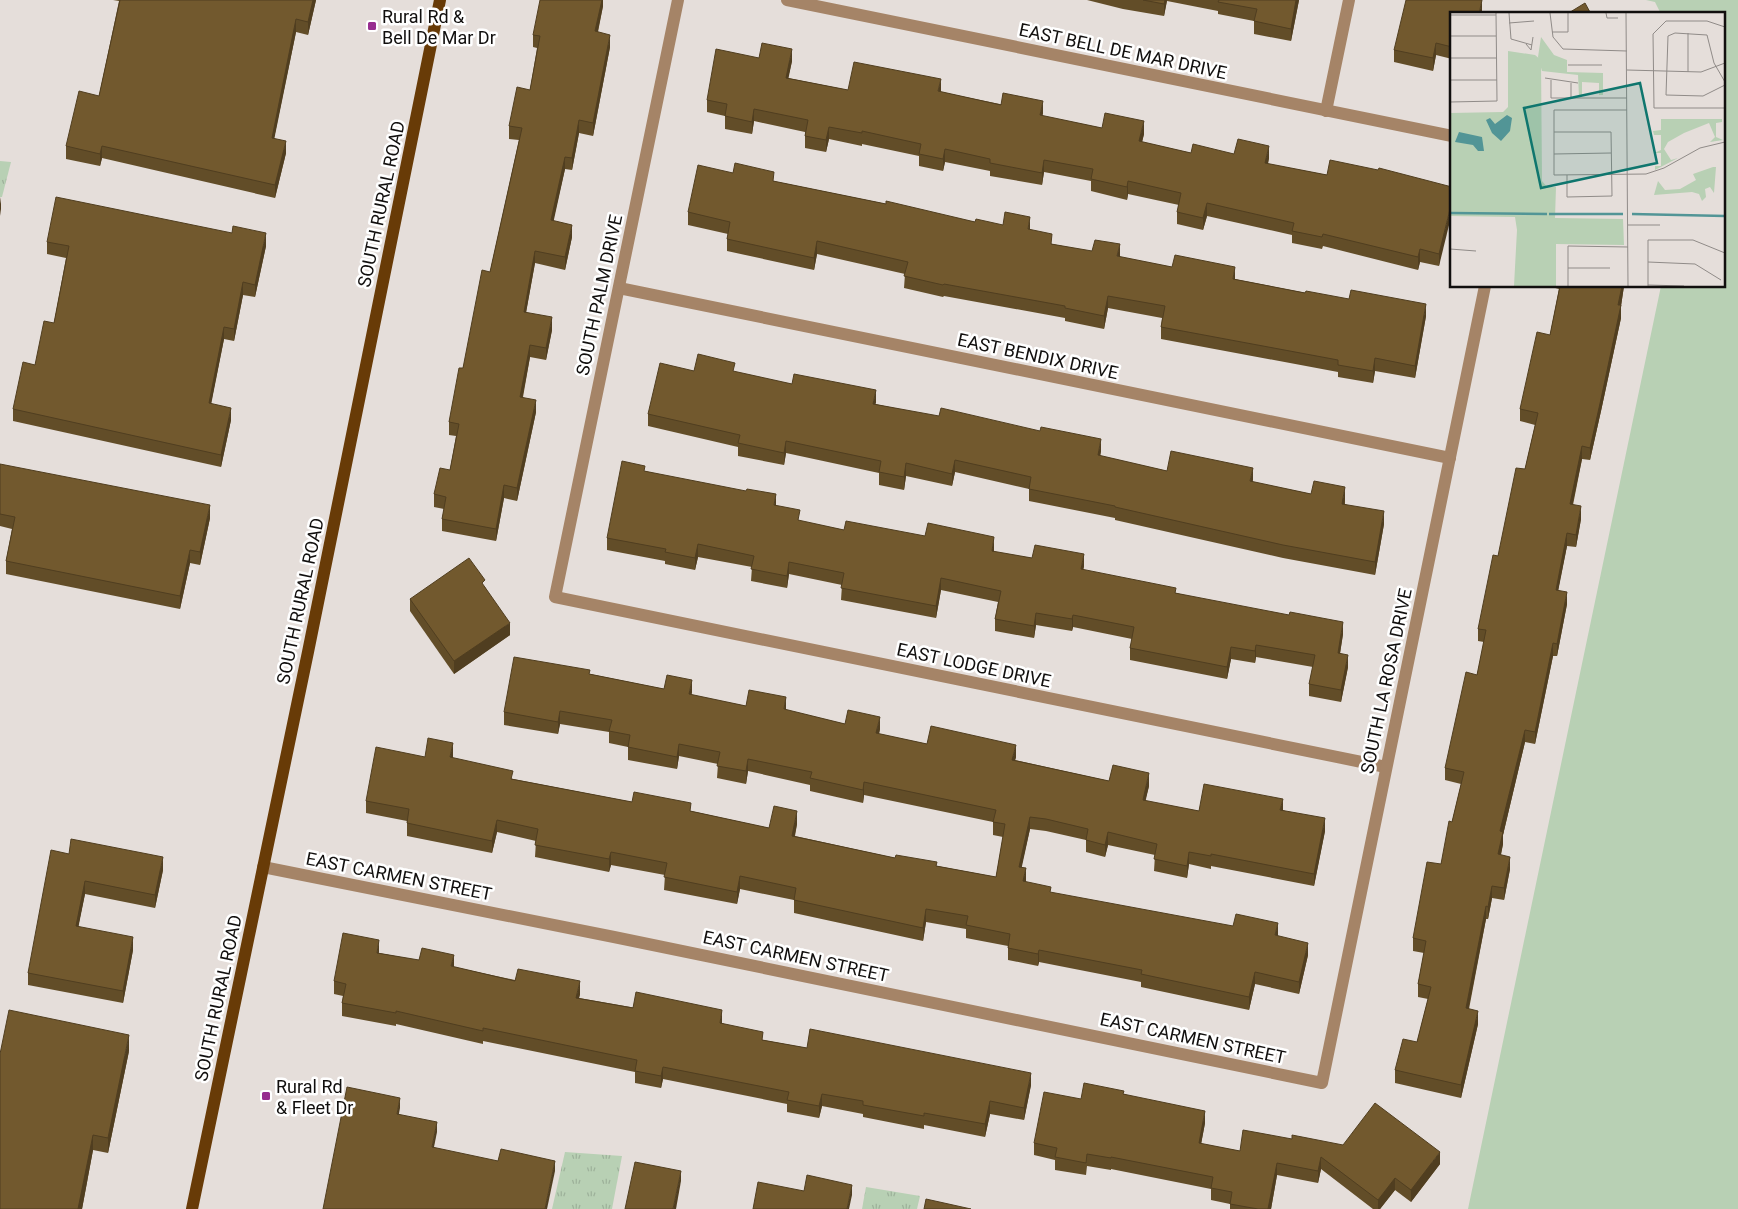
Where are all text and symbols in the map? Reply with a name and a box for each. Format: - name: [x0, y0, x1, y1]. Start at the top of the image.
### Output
- place label: Rural Rd & Bell De Mar Dr: [382, 6, 496, 48]
- inset map: [1450, 12, 1726, 288]
- street label: EAST BELL DE MAR DRIVE: [1017, 19, 1229, 83]
- marker: Rural Rd & Bell De Mar Dr: [366, 20, 378, 32]
- street label: SOUTH RURAL ROAD: [353, 119, 409, 289]
- street label: SOUTH PALM DRIVE: [572, 213, 626, 377]
- street label: EAST BENDIX DRIVE: [956, 329, 1120, 383]
- street label: SOUTH RURAL ROAD: [272, 516, 328, 686]
- street label: SOUTH LA ROSA DRIVE: [1356, 587, 1416, 775]
- street label: EAST LODGE DRIVE: [895, 638, 1053, 692]
- street label: EAST CARMEN STREET: [304, 848, 494, 904]
- street label: SOUTH RURAL ROAD: [190, 913, 246, 1083]
- street label: EAST CARMEN STREET: [701, 926, 891, 986]
- street label: EAST CARMEN STREET: [1098, 1008, 1288, 1068]
- place label: Rural Rd & Fleet Dr: [276, 1076, 353, 1118]
- marker: Rural Rd & Fleet Dr: [260, 1090, 272, 1102]

